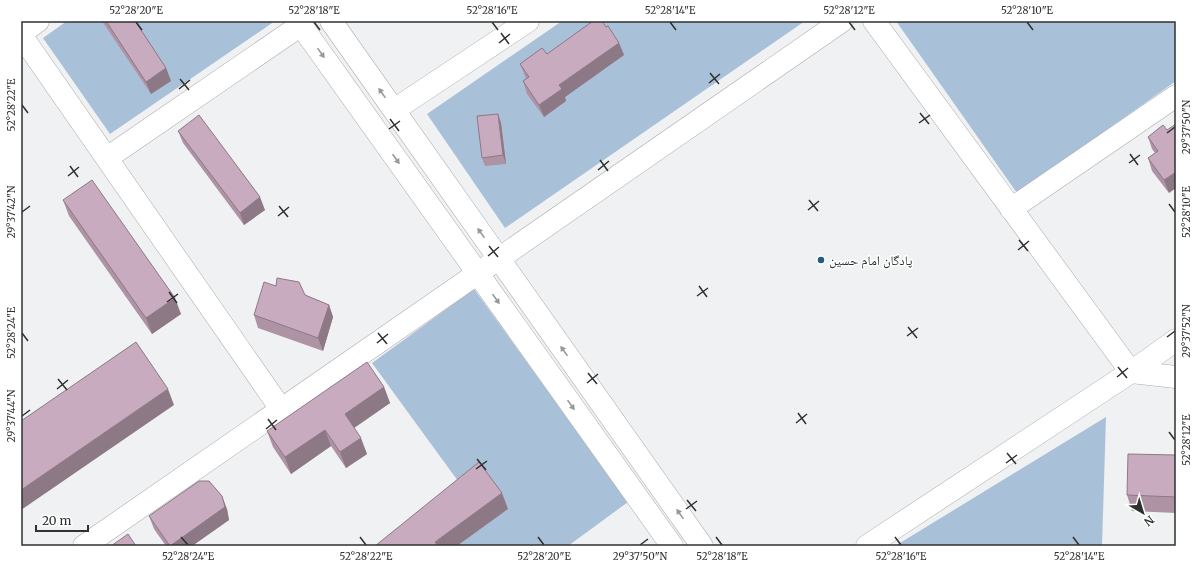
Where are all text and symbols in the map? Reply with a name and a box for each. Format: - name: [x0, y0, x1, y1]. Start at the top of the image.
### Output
- text: 52°28'20"E: [109, 4, 163, 17]
- text: 52°28'18"E: [288, 4, 340, 17]
- text: 52°28'16"E: [467, 4, 518, 17]
- text: 52°28'14"E: [645, 4, 696, 17]
- text: 52°28'12"E: [823, 4, 875, 17]
- text: 52°28'10"E: [1001, 4, 1054, 17]
- one-way arrow: [317, 47, 325, 58]
- text: 52°28'22"E: [5, 78, 18, 131]
- one-way arrow: [378, 87, 386, 98]
- text: 29°37'50"N: [1180, 100, 1193, 154]
- one-way arrow: [392, 153, 400, 164]
- text: 29°37'42"N: [5, 185, 18, 238]
- text: 52°28'10"E: [1180, 185, 1193, 238]
- one-way arrow: [477, 228, 485, 238]
- place label: پادگان امام حسین: [829, 252, 913, 269]
- marker: پادگان امام حسین: [816, 255, 826, 265]
- one-way arrow: [492, 294, 500, 304]
- text: 29°37'52"N: [1180, 304, 1193, 358]
- text: 52°28'24"E: [5, 306, 18, 359]
- one-way arrow: [560, 345, 568, 356]
- text: 29°37'44"N: [5, 389, 18, 442]
- one-way arrow: [567, 399, 575, 410]
- text: 52°28'12"E: [1180, 414, 1193, 466]
- north arrow: [1123, 493, 1163, 533]
- scale bar: [36, 507, 88, 533]
- one-way arrow: [676, 509, 684, 519]
- text: 20 m: [42, 513, 71, 528]
- text: N: [1141, 513, 1157, 529]
- text: 52°28'24"E: [162, 550, 215, 563]
- text: 52°28'22"E: [340, 550, 393, 563]
- text: 52°28'20"E: [517, 550, 571, 563]
- text: 29°37'50"N: [613, 550, 667, 563]
- text: 52°28'18"E: [696, 550, 748, 563]
- text: 52°28'16"E: [876, 550, 927, 563]
- text: 52°28'14"E: [1054, 550, 1105, 563]

